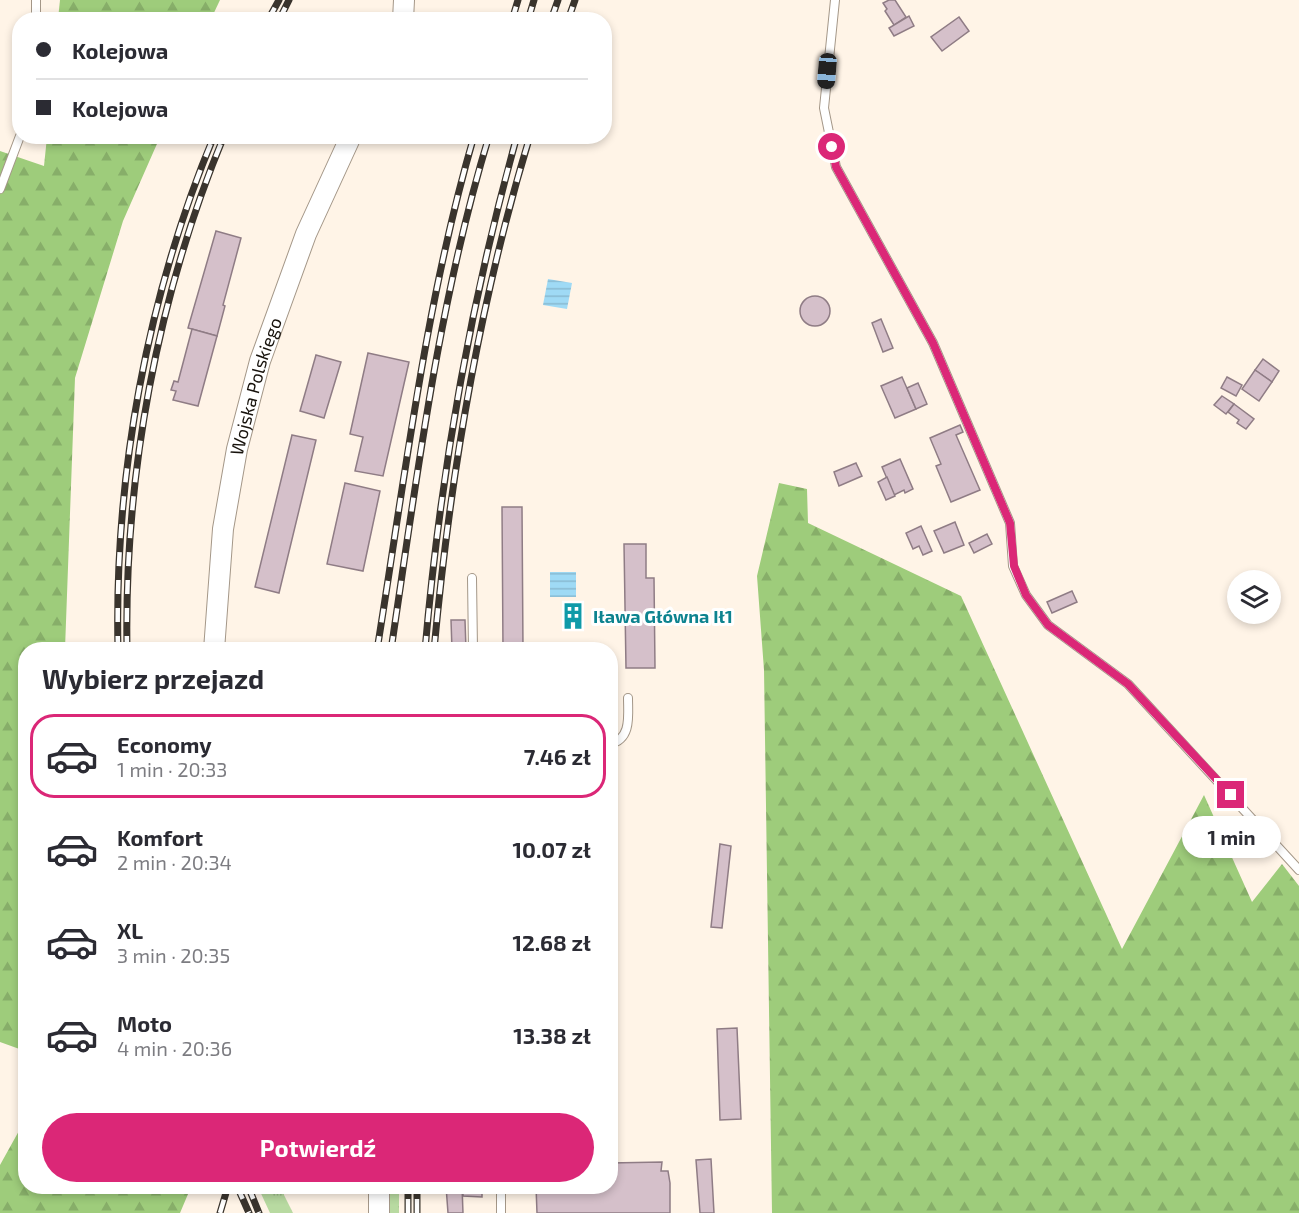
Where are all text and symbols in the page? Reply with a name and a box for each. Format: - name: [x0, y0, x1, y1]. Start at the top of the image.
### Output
- text: Kolejowa: [72, 37, 168, 63]
- car: [816, 52, 838, 90]
- text: Kolejowa: [72, 95, 168, 121]
- route start: [818, 133, 845, 160]
- street label: Wojska Polskiego: [225, 314, 286, 457]
- map controls: [1227, 570, 1281, 624]
- button: layers: [1227, 570, 1281, 624]
- building icon: Iława Główna Ił1: [558, 601, 588, 631]
- place label: Iława Główna Ił1: [593, 605, 733, 627]
- text: Wybierz przejazd: [42, 662, 264, 694]
- icon: car: [45, 729, 99, 783]
- text: Economy: [117, 731, 212, 757]
- text: 7.46 zł: [524, 743, 591, 769]
- text: 1 min · 20:33: [117, 757, 227, 781]
- route end: [1217, 781, 1244, 808]
- callout: 1 min: [1182, 816, 1280, 858]
- icon: car: [45, 822, 99, 876]
- text: Komfort: [117, 824, 203, 850]
- text: 1 min: [1207, 825, 1256, 849]
- text: 10.07 zł: [513, 836, 591, 862]
- text: 2 min · 20:34: [117, 850, 232, 874]
- icon: car: [45, 915, 99, 969]
- text: XL: [117, 917, 143, 943]
- text: 12.68 zł: [512, 929, 591, 955]
- text: 3 min · 20:35: [117, 943, 230, 967]
- icon: car: [45, 1008, 99, 1062]
- text: Moto: [117, 1010, 172, 1036]
- text: 13.38 zł: [513, 1022, 591, 1048]
- text: 4 min · 20:36: [117, 1036, 232, 1060]
- button: Potwierdź: [42, 1113, 594, 1182]

